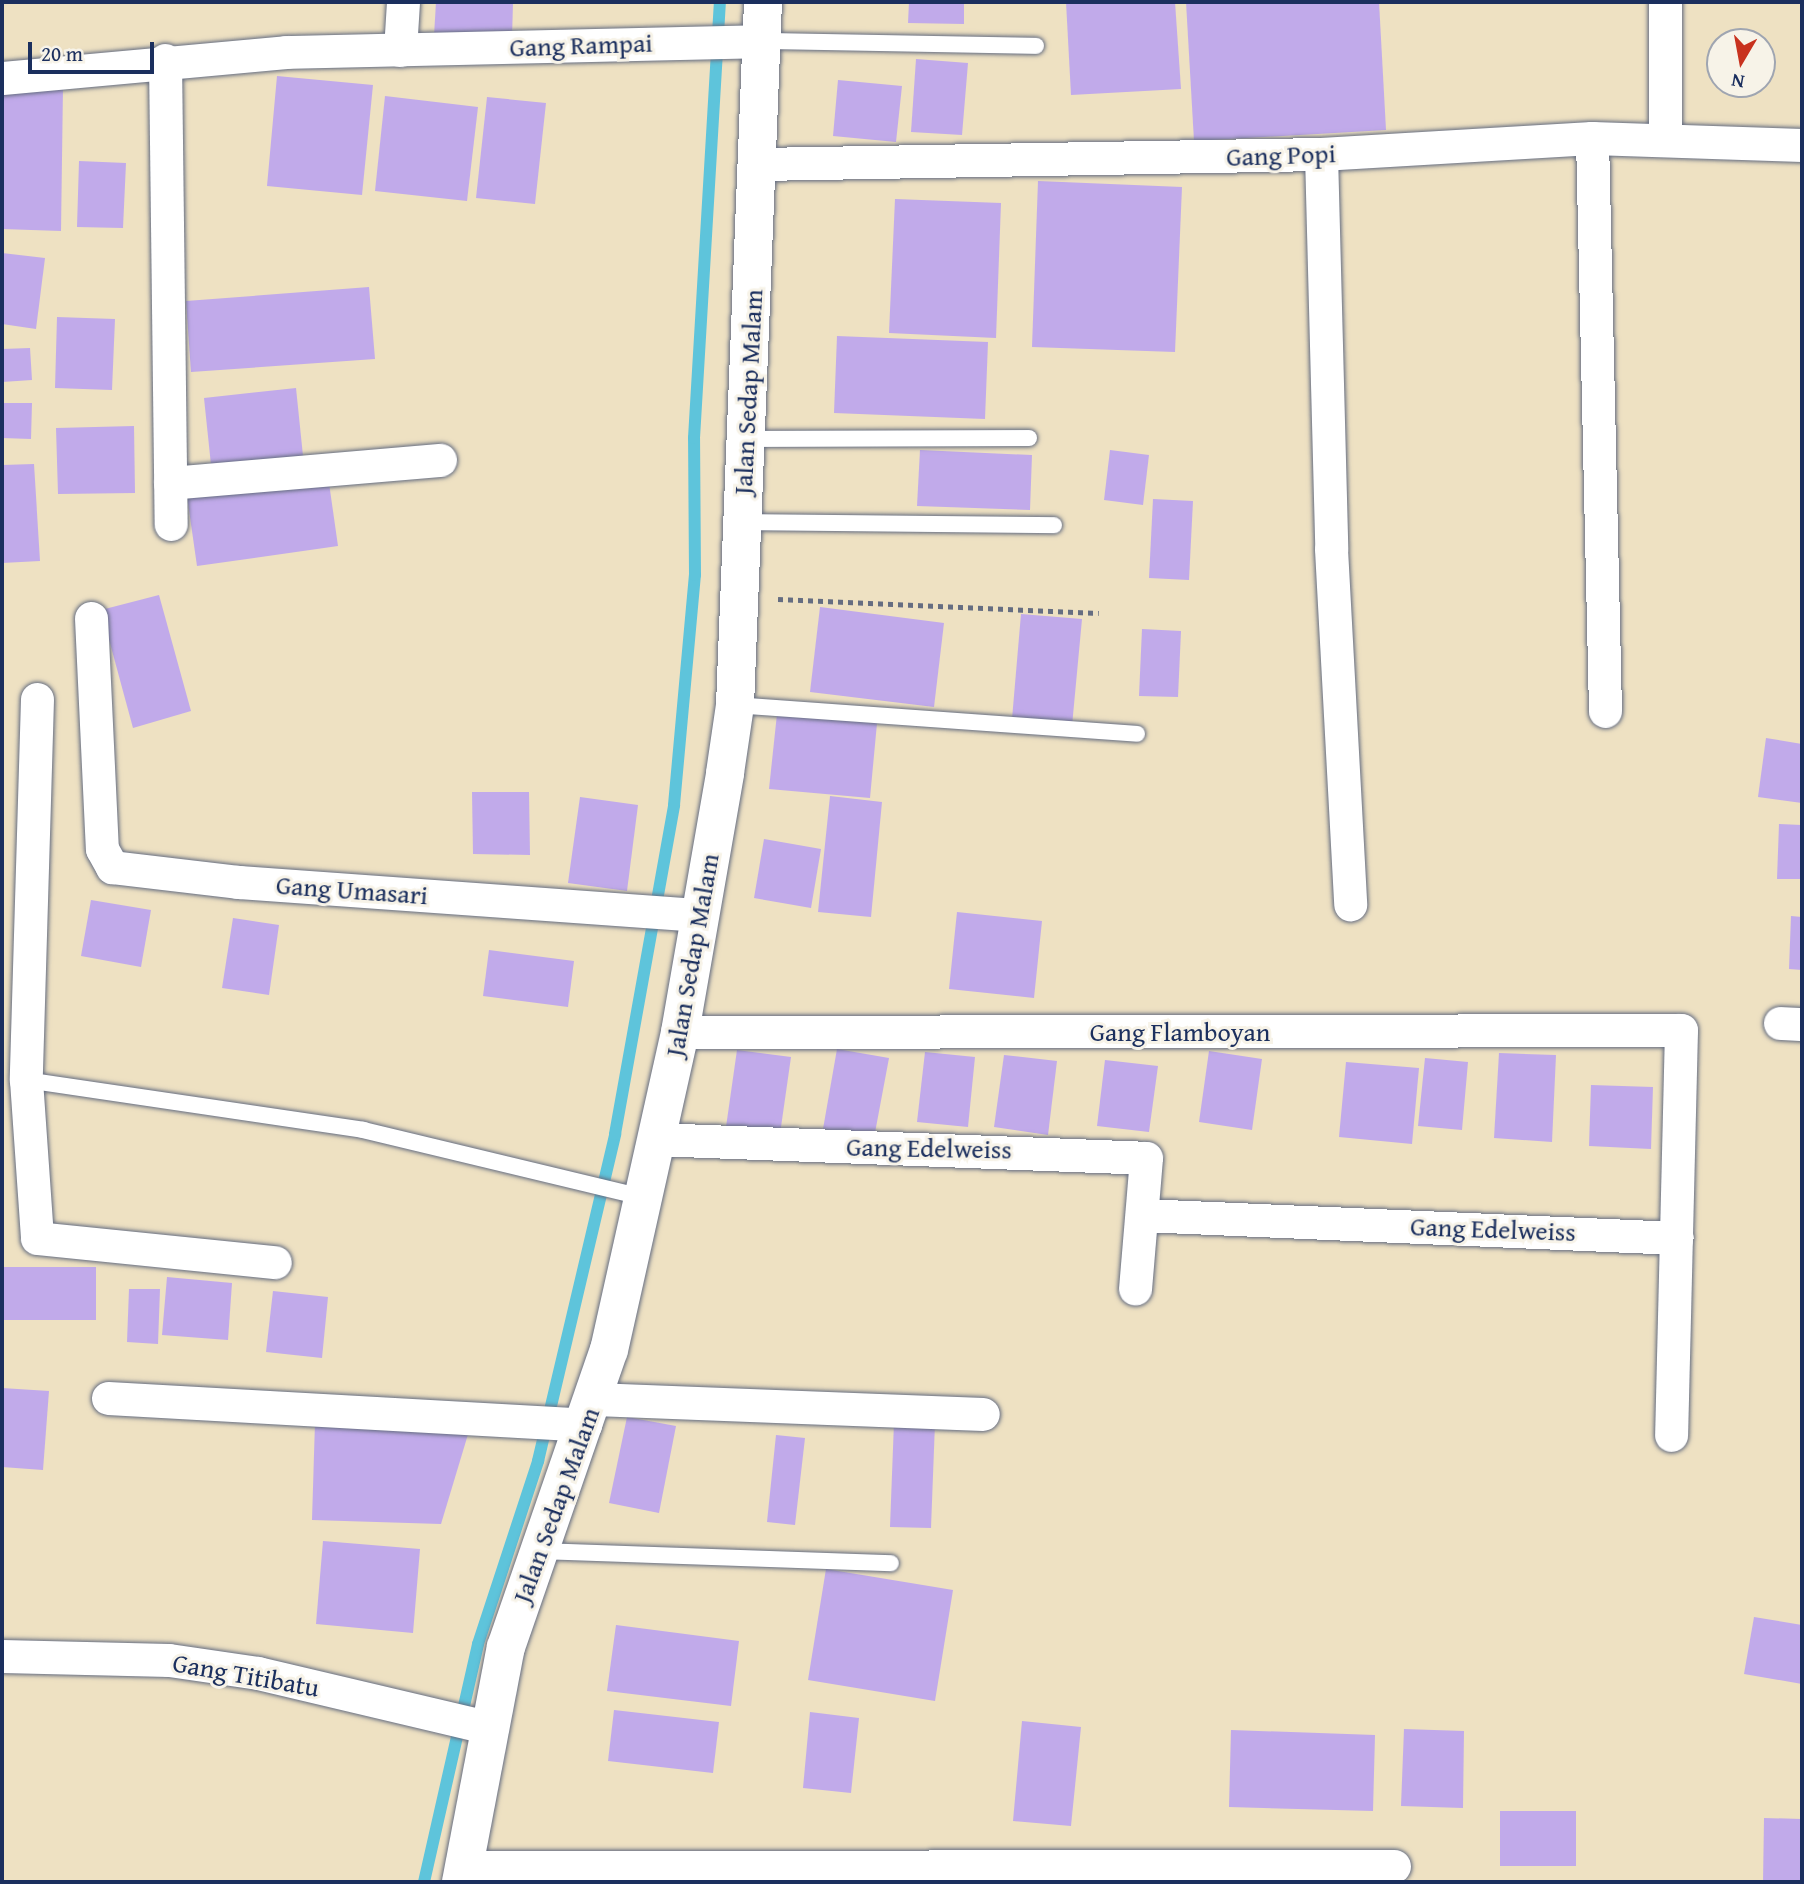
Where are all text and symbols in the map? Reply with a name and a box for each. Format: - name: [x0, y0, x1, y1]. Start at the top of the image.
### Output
- street label: Gang Rampai: [509, 27, 653, 63]
- scale bar: [32, 28, 158, 72]
- north arrow: [1706, 28, 1776, 98]
- text: 20 m: [41, 38, 83, 69]
- text: N: [1729, 67, 1746, 97]
- street label: Gang Popi: [1226, 137, 1336, 173]
- street label: Jalan Sedap Malam: [727, 289, 769, 495]
- street label: Jalan Sedap Malam: [659, 851, 725, 1059]
- street label: Gang Umasari: [275, 869, 429, 911]
- street label: Gang Flamboyan: [1090, 1016, 1270, 1048]
- street label: Gang Edelweiss: [846, 1131, 1012, 1165]
- street label: Gang Edelweiss: [1410, 1211, 1576, 1247]
- street label: Jalan Sedap Malam: [506, 1403, 606, 1607]
- street label: Gang Titibatu: [170, 1647, 322, 1703]

